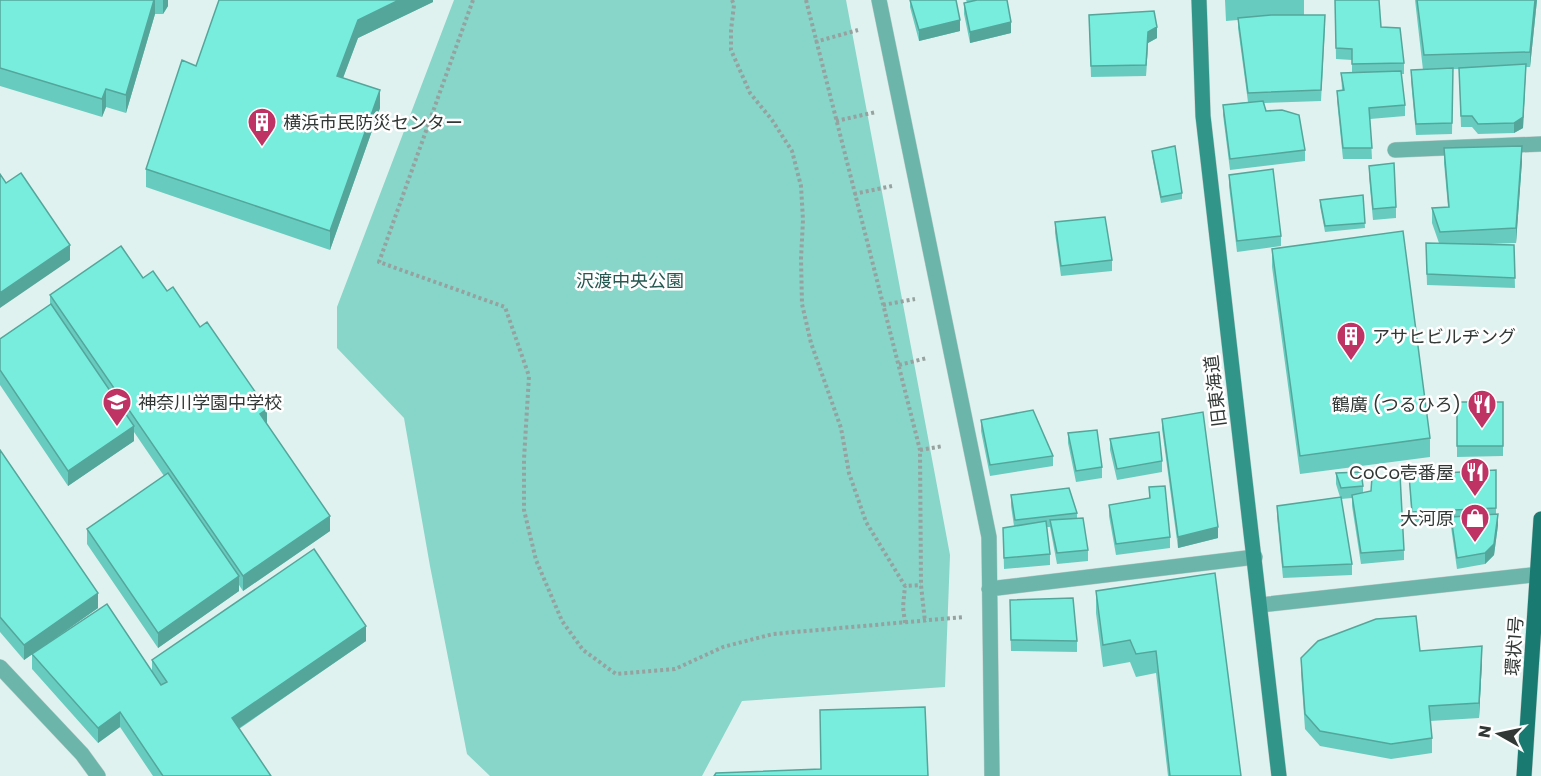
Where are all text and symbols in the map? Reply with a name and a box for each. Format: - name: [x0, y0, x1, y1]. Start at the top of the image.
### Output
- building icon: 横浜市民防災センター: [246, 106, 278, 148]
- place label: 横浜市民防災センター: [283, 110, 463, 135]
- park label: 沢渡中央公園: [576, 268, 684, 293]
- building icon: アサヒビルヂング: [1335, 320, 1367, 362]
- place label: アサヒビルヂング: [1372, 324, 1516, 349]
- street label: 旧東海道: [1198, 354, 1232, 428]
- school or university icon: 神奈川学園中学校: [101, 386, 133, 428]
- restaurant icon: 鶴廣 (つるひろ): [1466, 388, 1498, 430]
- place label: 神奈川学園中学校: [138, 390, 282, 415]
- place label: 鶴廣 (つるひろ): [1332, 392, 1461, 417]
- restaurant icon: CoCo壱番屋: [1459, 456, 1491, 498]
- place label: CoCo壱番屋: [1349, 460, 1454, 485]
- shop icon: 大河原: [1459, 502, 1491, 544]
- place label: 大河原: [1400, 506, 1454, 531]
- street label: 環状1号: [1499, 615, 1529, 677]
- north arrow: [1469, 704, 1529, 764]
- text: N: [1472, 724, 1497, 739]

